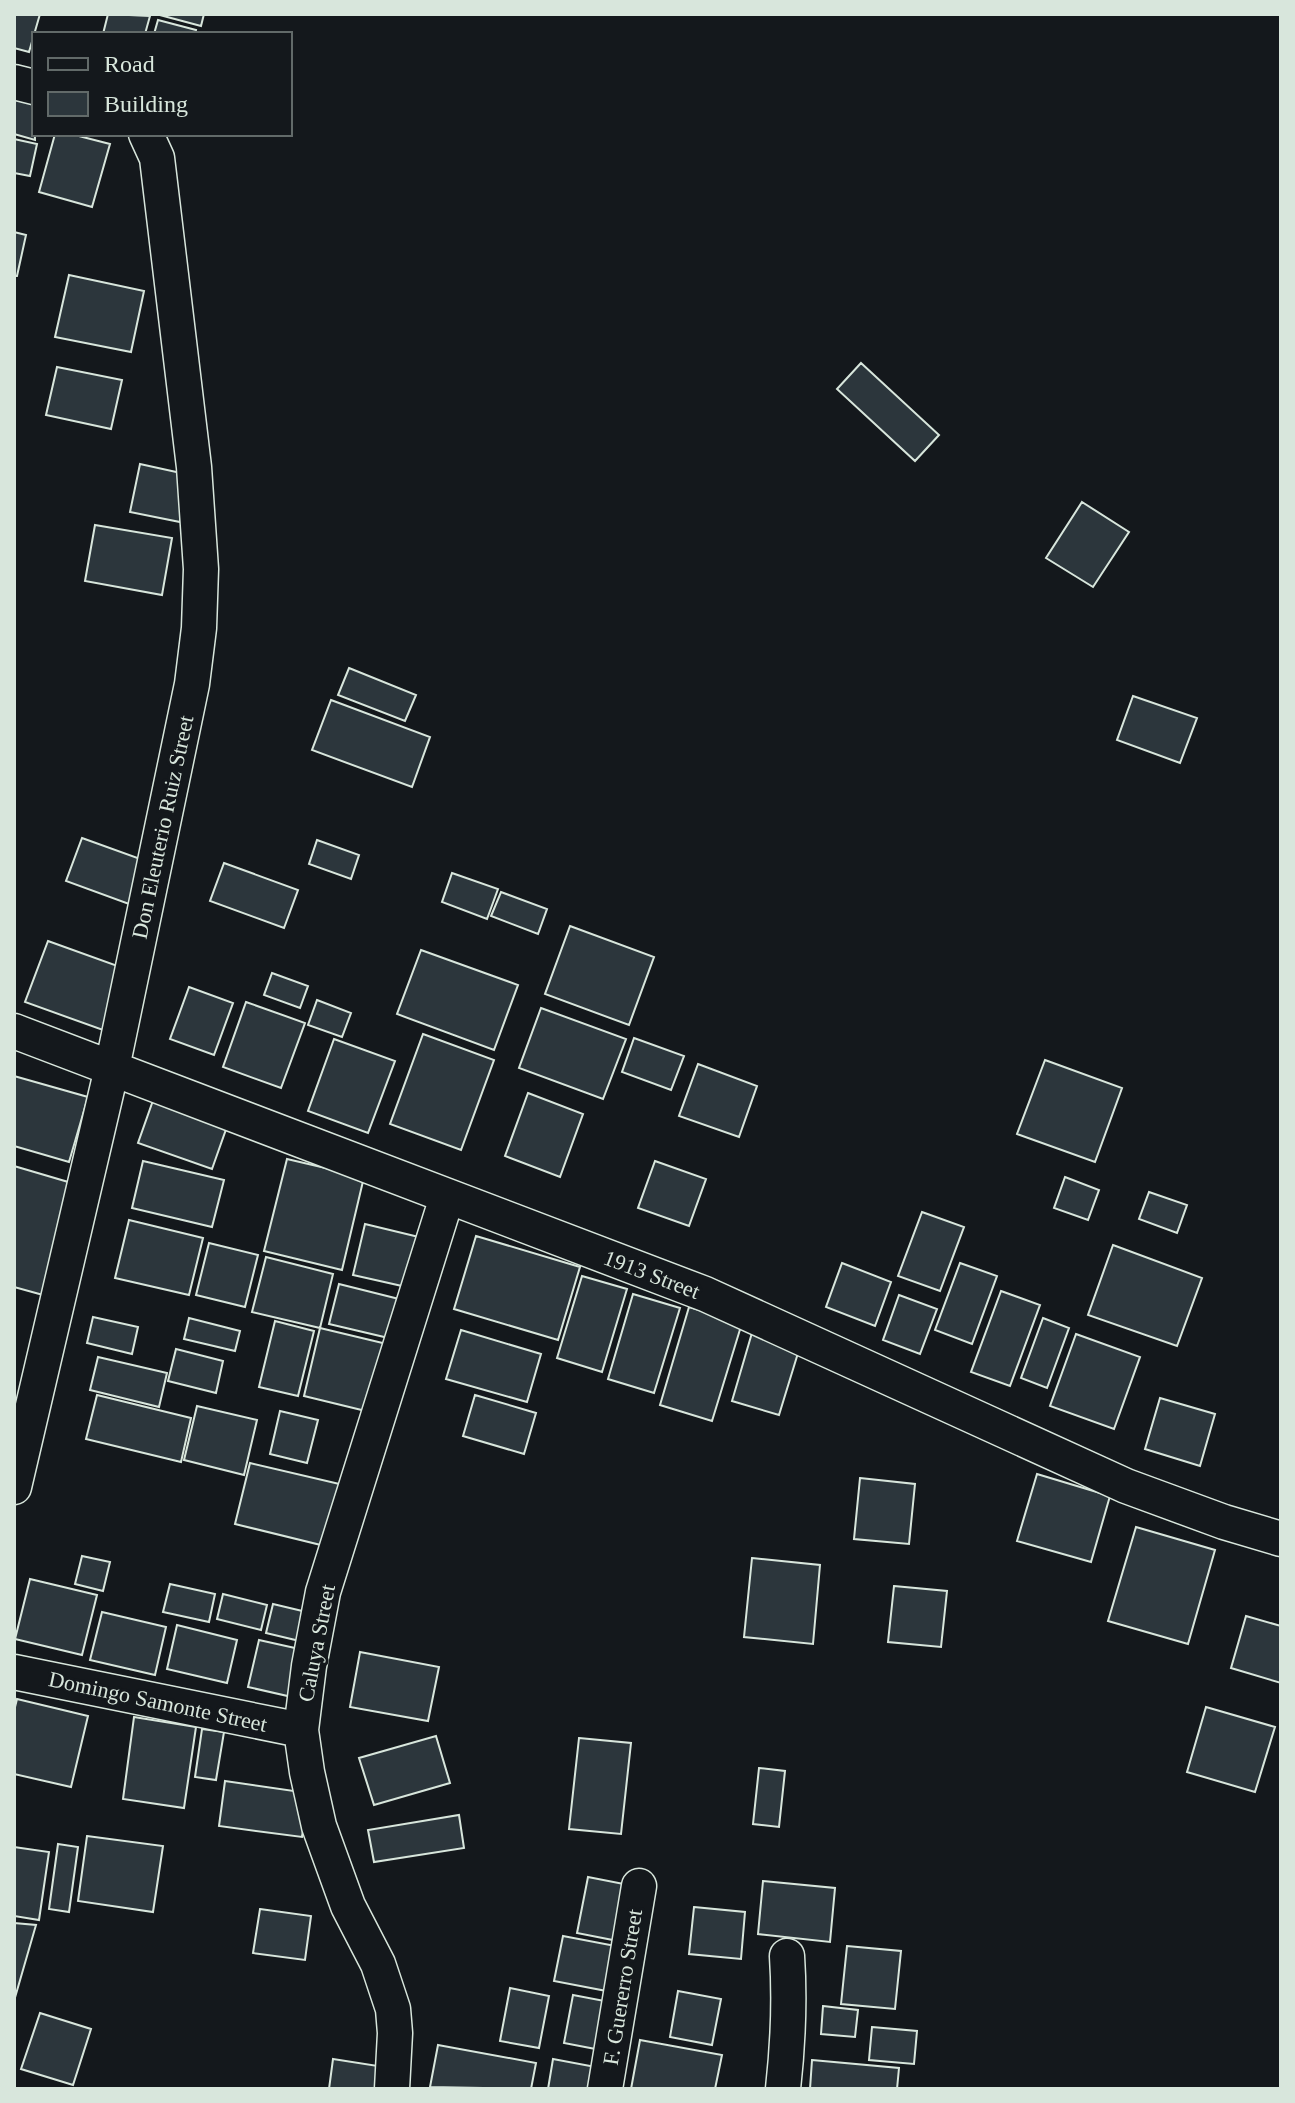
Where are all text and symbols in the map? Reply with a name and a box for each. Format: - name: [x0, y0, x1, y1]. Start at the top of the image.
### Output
- legend: [32, 32, 292, 136]
- text: Road: [104, 51, 155, 77]
- text: Building: [104, 91, 188, 117]
- street label: Don Eleuterio Ruiz Street: [127, 713, 198, 941]
- street label: 1913 Street: [600, 1245, 703, 1304]
- street label: Caluya Street: [293, 1582, 340, 1704]
- street label: Domingo Samonte Street: [47, 1666, 269, 1737]
- street label: F. Guererro Street: [598, 1907, 647, 2067]

